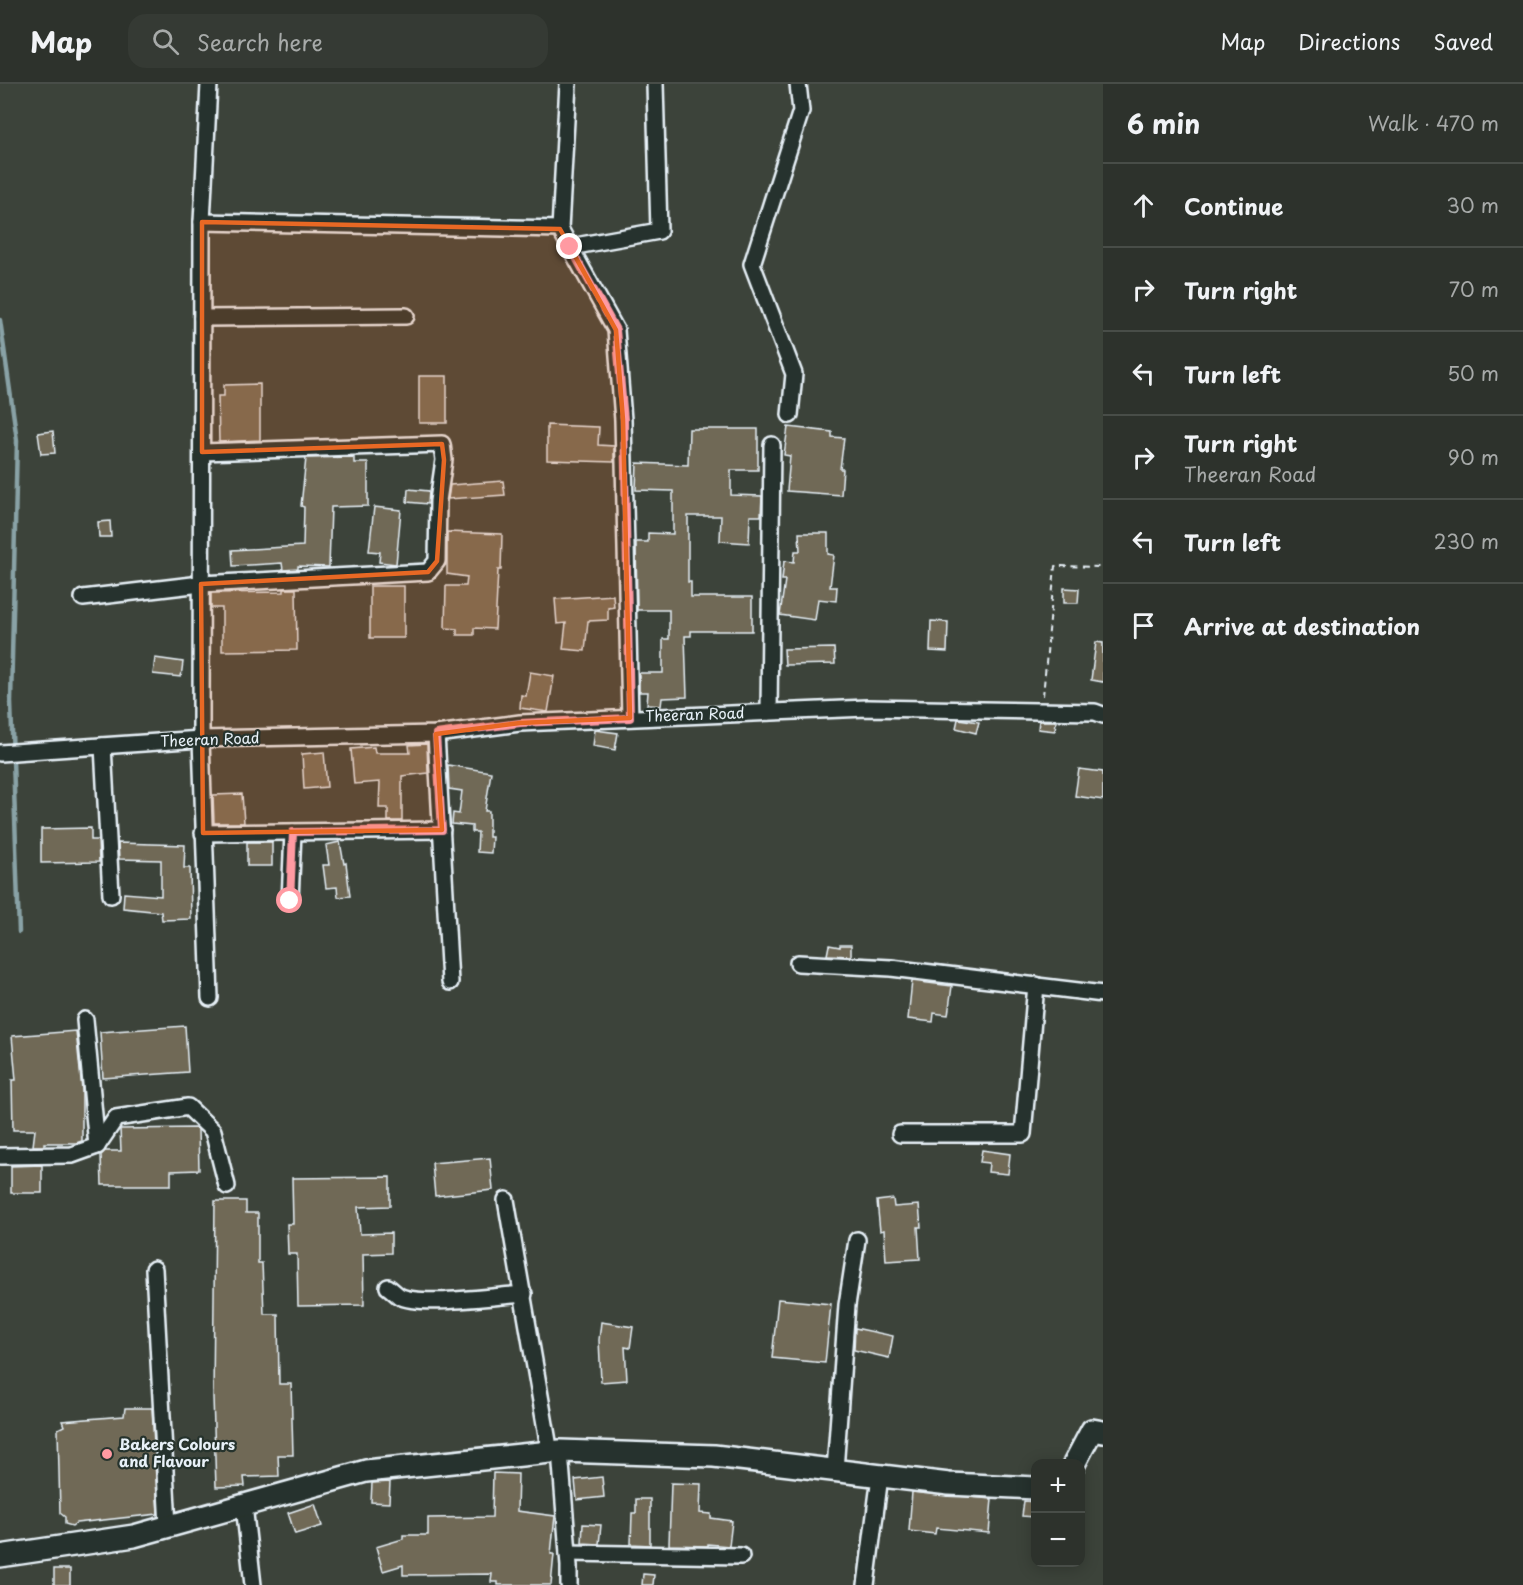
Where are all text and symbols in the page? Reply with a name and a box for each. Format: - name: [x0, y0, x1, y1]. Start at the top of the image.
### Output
- search box: [128, 14, 548, 68]
- text: Map: [30, 20, 92, 63]
- icon: search: [149, 25, 182, 58]
- text: Search here: [197, 25, 323, 58]
- text: Map: [1220, 25, 1265, 57]
- text: Directions: [1298, 25, 1400, 57]
- text: Saved: [1433, 25, 1493, 57]
- text: 6 min: [1127, 104, 1200, 143]
- text: Walk · 470 m: [1368, 108, 1499, 138]
- icon: ahead: [1127, 189, 1160, 222]
- text: Continue: [1184, 189, 1283, 222]
- text: 30 m: [1446, 190, 1499, 220]
- route end: [556, 233, 582, 259]
- icon: right: [1127, 273, 1160, 306]
- text: Turn right: [1184, 273, 1297, 306]
- text: 70 m: [1449, 274, 1499, 304]
- icon: left: [1127, 357, 1160, 390]
- text: Turn left: [1184, 357, 1281, 390]
- text: 50 m: [1447, 358, 1499, 388]
- text: Turn right: [1184, 426, 1297, 459]
- icon: right: [1127, 441, 1160, 474]
- text: 90 m: [1448, 442, 1499, 472]
- text: Theeran Road: [1184, 459, 1316, 489]
- icon: left: [1127, 525, 1160, 558]
- text: Turn left: [1184, 525, 1281, 558]
- text: 230 m: [1434, 526, 1499, 556]
- icon: arrive: [1127, 609, 1160, 642]
- text: Arrive at destination: [1184, 609, 1420, 642]
- street label: Theeran Road: [645, 700, 745, 727]
- street label: Theeran Road: [160, 725, 260, 752]
- route start: [276, 887, 302, 913]
- place label: Bakers Colours and Flavour: [119, 1432, 235, 1472]
- marker: Bakers Colours and Flavour: [100, 1447, 114, 1461]
- map controls: [1031, 1459, 1085, 1567]
- button: +: [1031, 1459, 1085, 1513]
- button: −: [1031, 1513, 1085, 1567]

